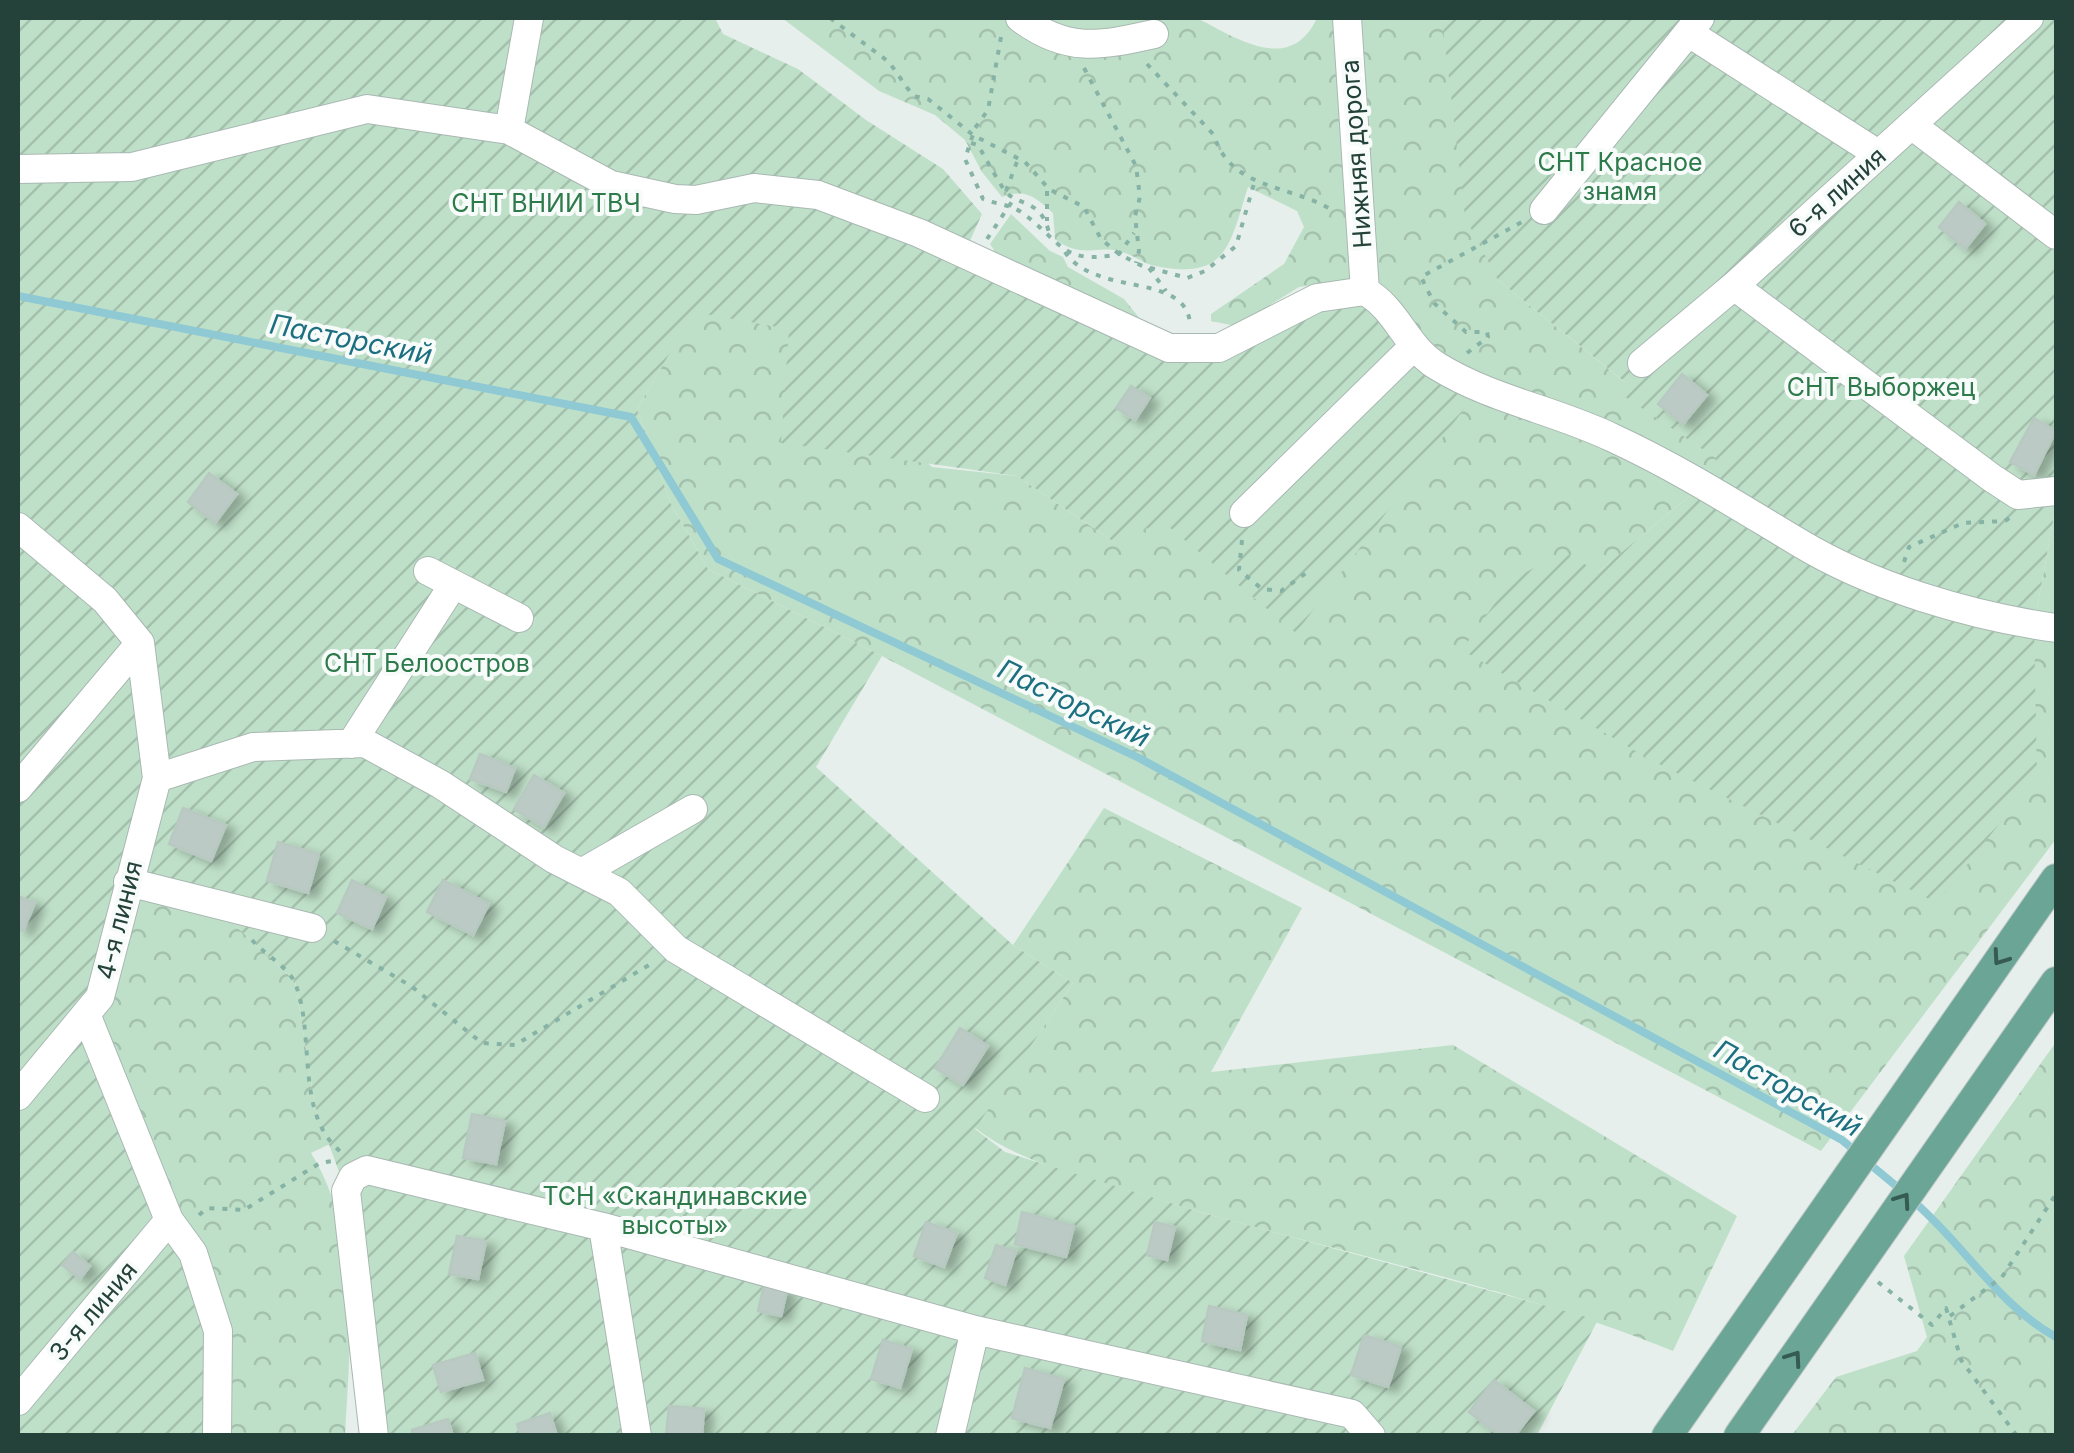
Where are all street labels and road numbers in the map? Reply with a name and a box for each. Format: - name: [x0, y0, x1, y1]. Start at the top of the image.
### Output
- street label: Нижняя дорога: [1334, 59, 1378, 249]
- street label: 6-я линия: [1782, 141, 1892, 243]
- street label: 4-я линия: [90, 858, 148, 982]
- street label: 3-я линия: [43, 1255, 143, 1367]

